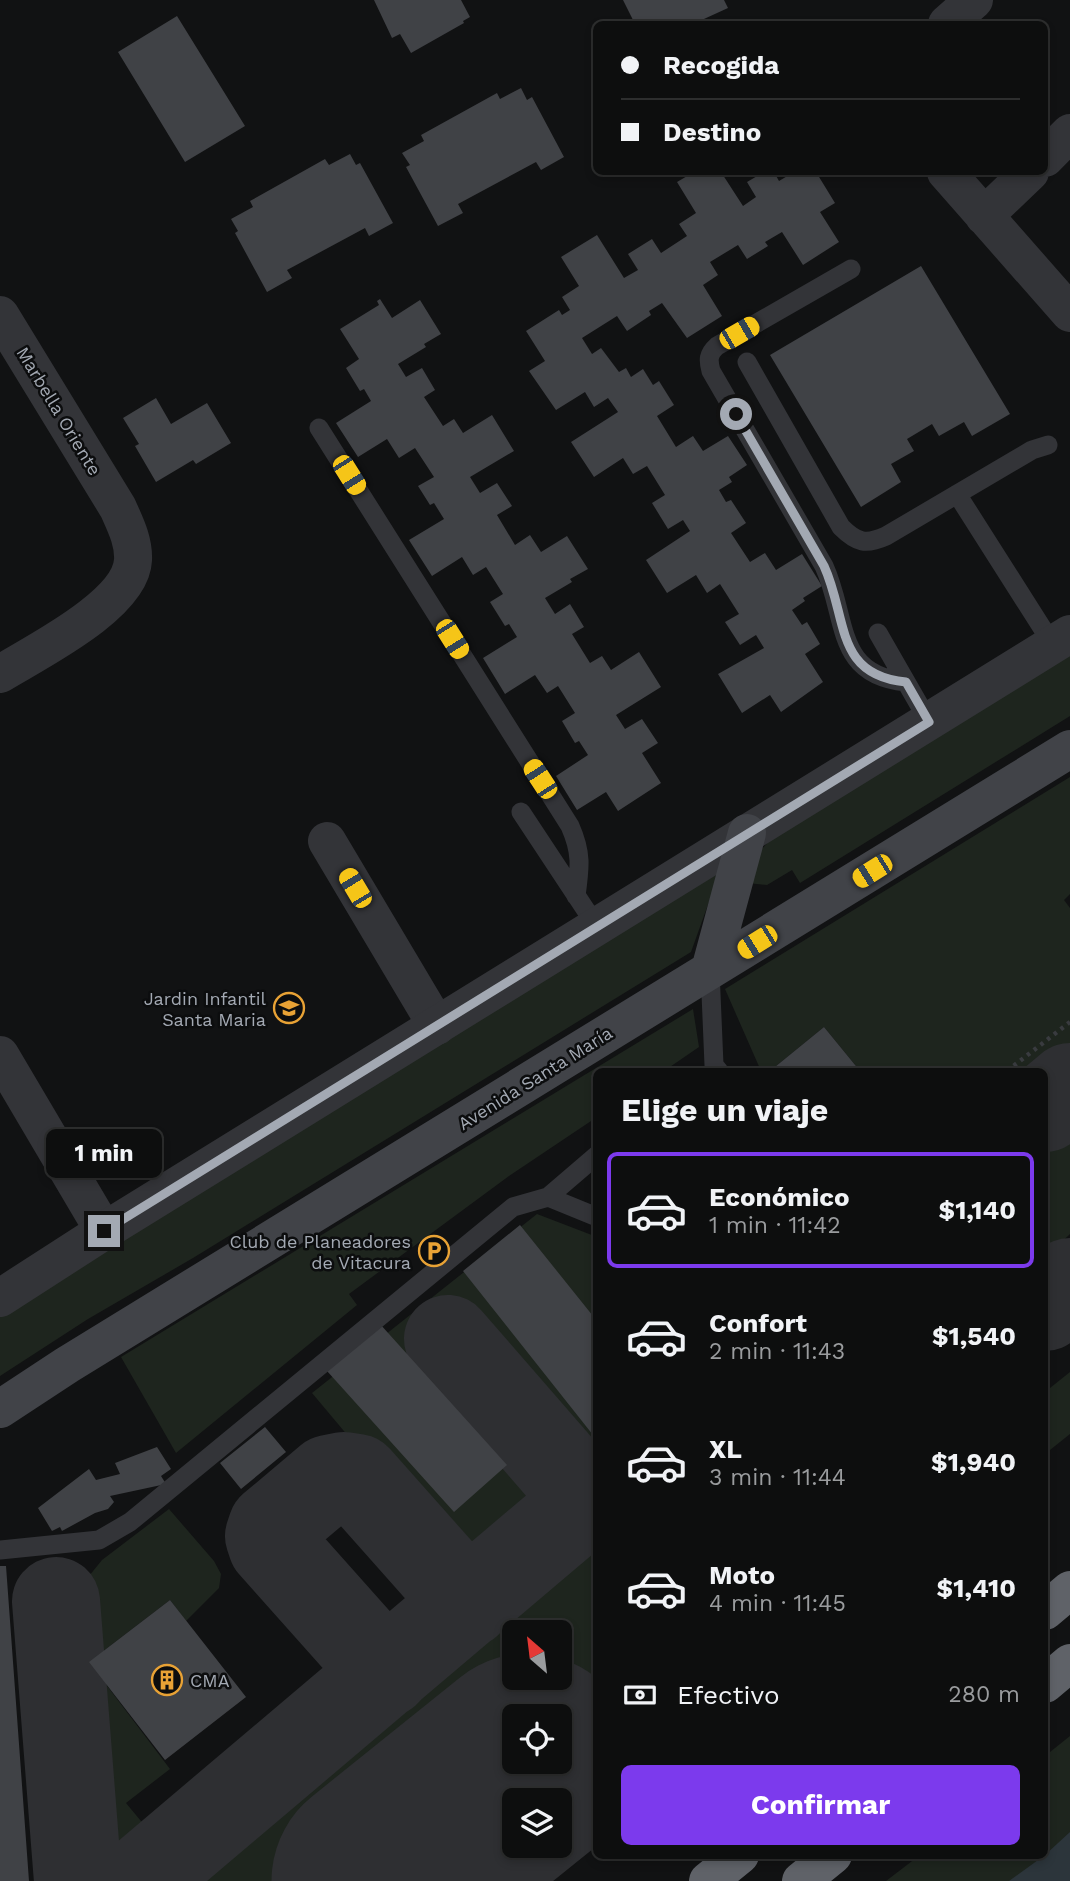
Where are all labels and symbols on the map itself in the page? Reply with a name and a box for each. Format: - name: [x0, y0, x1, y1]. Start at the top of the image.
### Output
- car: [716, 313, 763, 353]
- street label: Marbella Oriente: [12, 343, 106, 479]
- route start: [720, 398, 752, 430]
- car: [329, 452, 370, 498]
- car: [432, 616, 473, 662]
- car: [520, 756, 561, 802]
- car: [849, 851, 896, 891]
- car: [336, 865, 375, 911]
- car: [734, 922, 781, 962]
- place label: Jardin Infantil Santa Maria: [144, 988, 266, 1030]
- school or university icon: Jardin Infantil Santa Maria: [272, 991, 306, 1025]
- street label: Avenida Santa María: [454, 1022, 616, 1134]
- callout: 1 min: [46, 1130, 162, 1178]
- route end: [88, 1215, 120, 1247]
- place label: Club de Planeadores de Vitacura: [229, 1231, 411, 1273]
- parking icon: Club de Planeadores de Vitacura: [417, 1234, 451, 1268]
- north arrow: [502, 1620, 572, 1690]
- building icon: CMA: [150, 1663, 184, 1697]
- place label: CMA: [190, 1670, 230, 1691]

